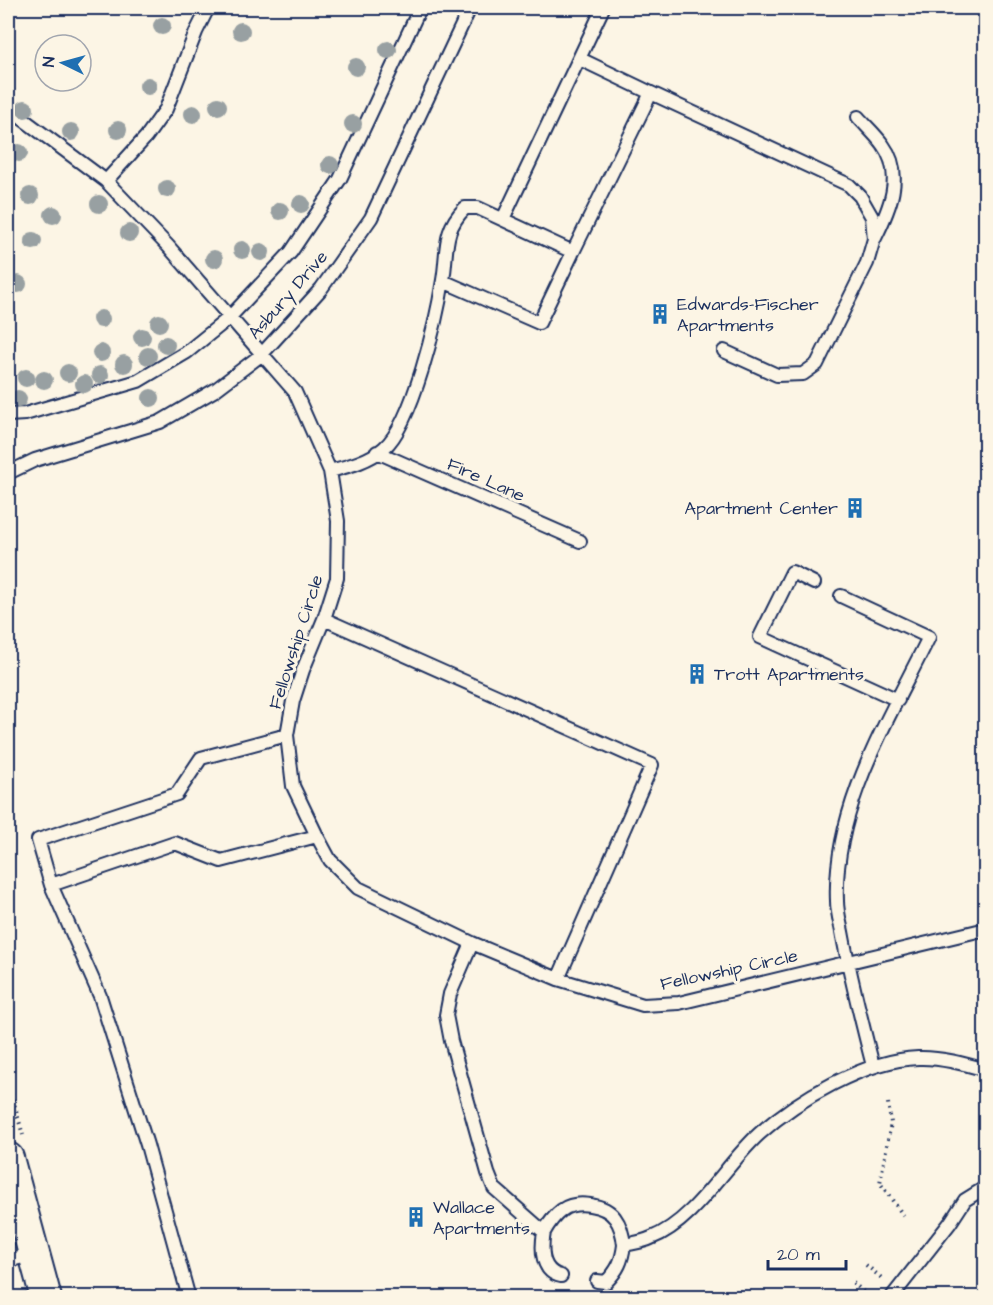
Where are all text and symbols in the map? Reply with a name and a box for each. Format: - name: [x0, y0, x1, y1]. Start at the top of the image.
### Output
- north arrow: [33, 33, 93, 93]
- text: N: [38, 56, 60, 68]
- street label: Asbury Drive: [242, 245, 335, 345]
- place label: Edwards-Fischer Apartments: [677, 292, 819, 338]
- building icon: Edwards-Fischer Apartments: [648, 302, 672, 326]
- street label: Fire Lane: [443, 452, 529, 508]
- place label: Apartment Center: [684, 496, 838, 521]
- building icon: Apartment Center: [843, 496, 867, 520]
- street label: Fellowship Circle: [263, 571, 330, 712]
- building icon: Trott Apartments: [685, 662, 709, 686]
- place label: Trott Apartments: [714, 662, 864, 687]
- street label: Fellowship Circle: [658, 943, 800, 997]
- place label: Wallace Apartments: [433, 1195, 530, 1241]
- building icon: Wallace Apartments: [404, 1205, 428, 1229]
- scale bar: [768, 1233, 846, 1271]
- text: 20 m: [777, 1242, 820, 1267]

